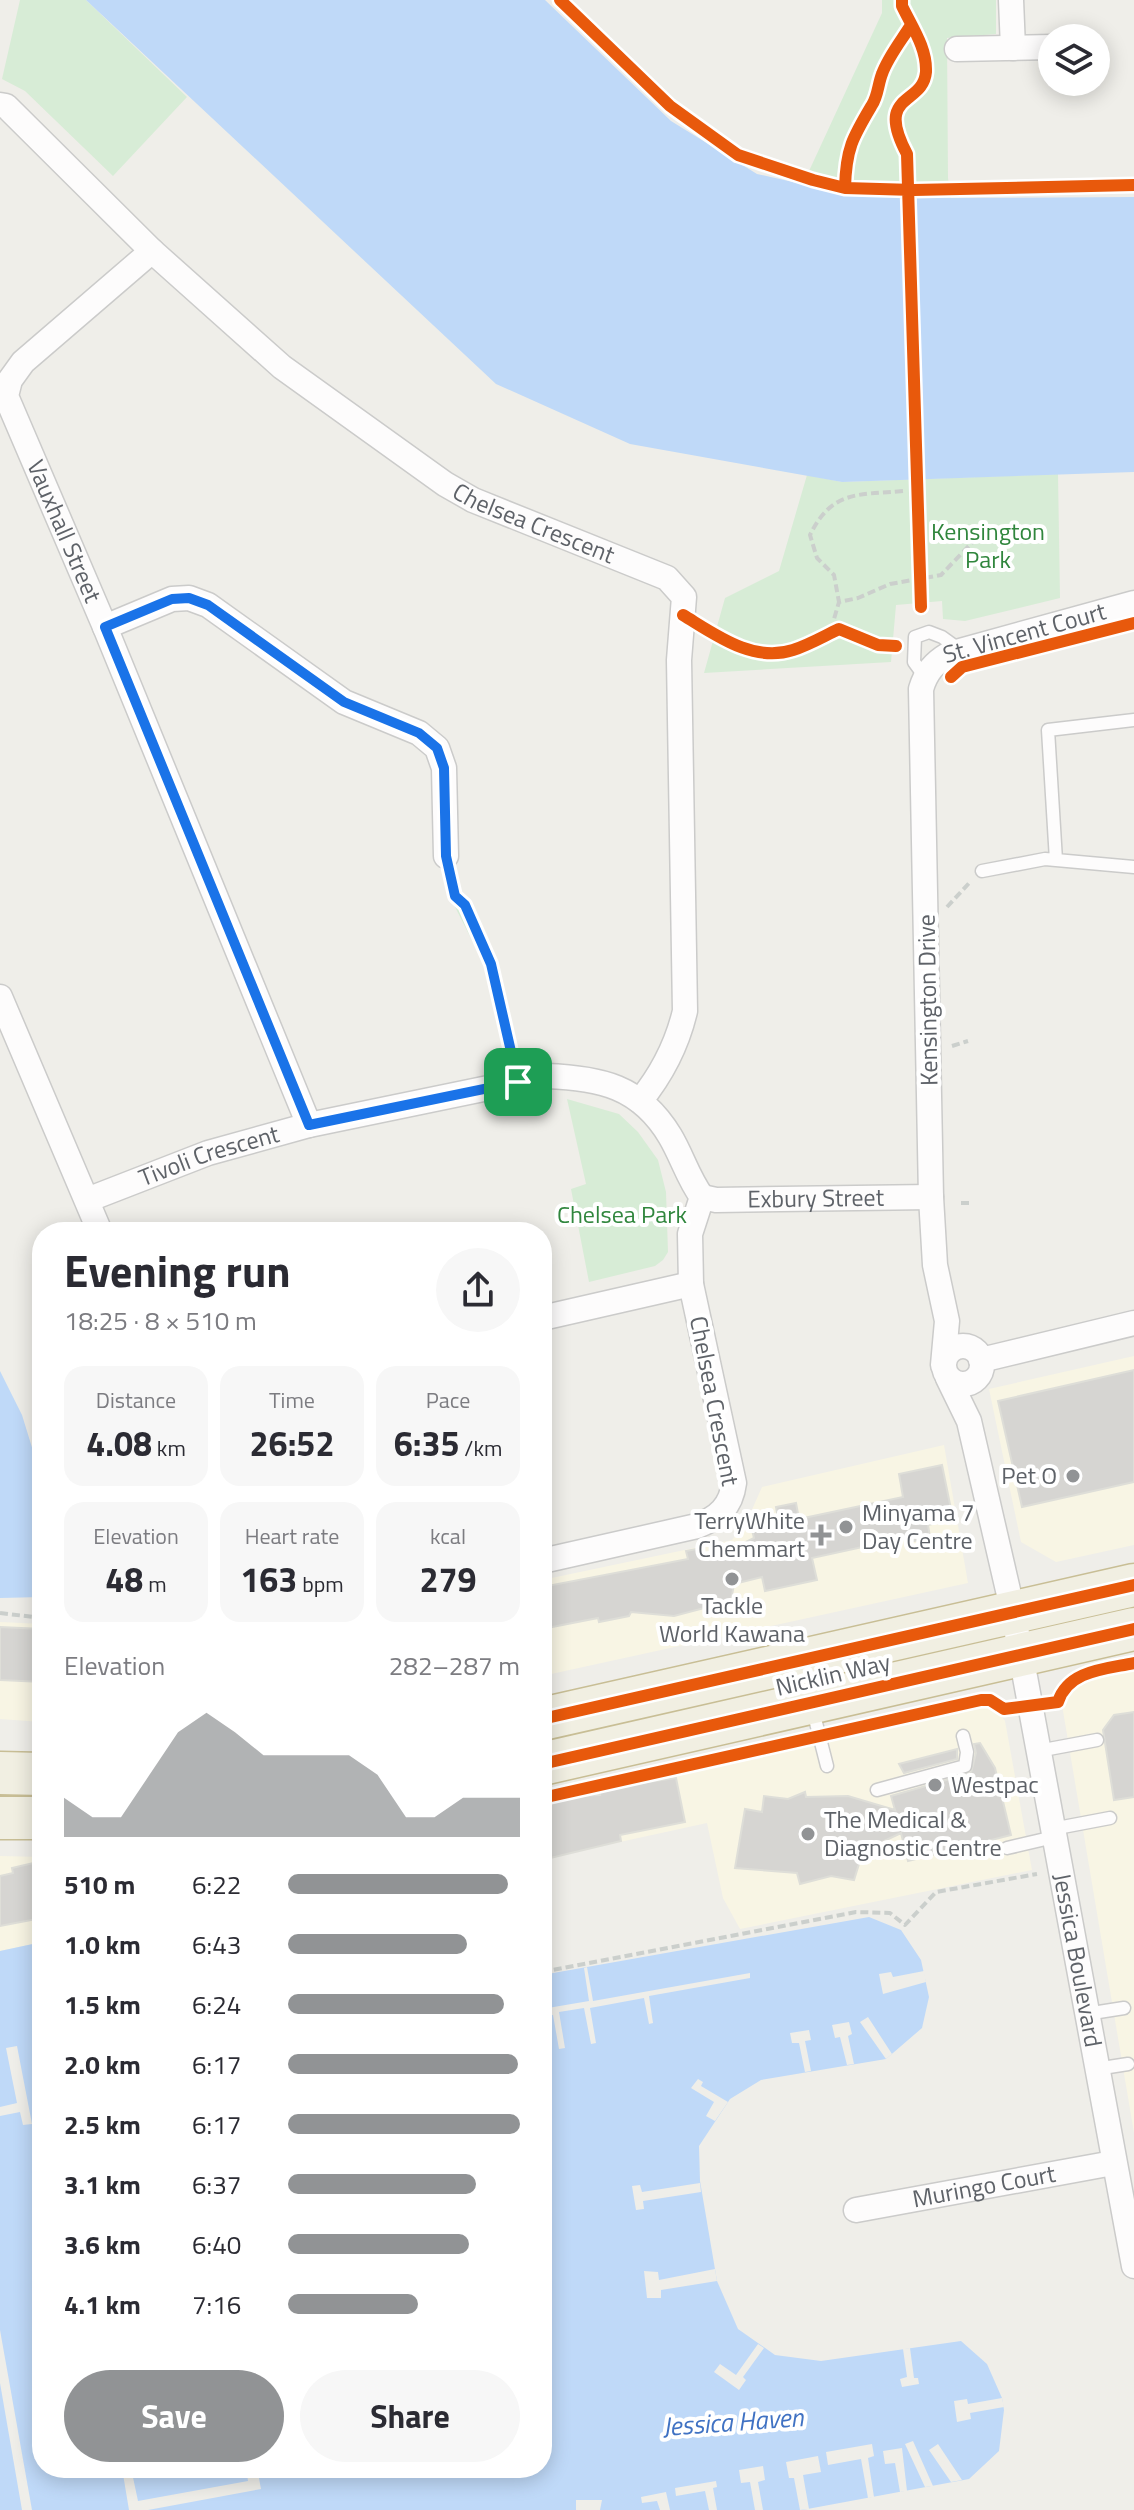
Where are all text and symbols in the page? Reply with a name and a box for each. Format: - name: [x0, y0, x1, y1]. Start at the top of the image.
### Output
- map controls: [1038, 24, 1110, 96]
- button: layers: [1038, 24, 1110, 96]
- street label: Vauxhall Street: [18, 454, 112, 608]
- street label: Chelsea Crescent: [446, 473, 621, 572]
- park label: Kensington Park: [931, 513, 1045, 577]
- street label: St. Vincent Court: [939, 592, 1110, 672]
- street label: Kensington Drive: [908, 914, 946, 1086]
- pin: [484, 1048, 552, 1116]
- icon: arrive: [496, 1060, 540, 1104]
- street label: Tivoli Crescent: [133, 1115, 284, 1195]
- street label: Exbury Street: [747, 1179, 885, 1217]
- park label: Chelsea Park: [557, 1196, 688, 1232]
- text: Evening run: [64, 1237, 291, 1304]
- button: share: [436, 1248, 520, 1332]
- text: 18:25 · 8 × 510 m: [64, 1301, 257, 1340]
- street label: Chelsea Crescent: [681, 1313, 749, 1489]
- text: Distance: [96, 1383, 176, 1417]
- text: Time: [269, 1383, 315, 1417]
- text: Pace: [426, 1383, 470, 1417]
- text: 4.08: [86, 1417, 152, 1469]
- text: 26:52: [250, 1417, 334, 1469]
- text: 6:35: [394, 1417, 459, 1469]
- text: km: [152, 1431, 186, 1465]
- text: /km: [459, 1431, 502, 1465]
- place label: Pet O: [1001, 1457, 1057, 1493]
- marker: Pet O: [1064, 1467, 1082, 1485]
- place label: Minyama 7 Day Centre: [862, 1494, 974, 1558]
- place label: TerryWhite Chemmart: [694, 1502, 806, 1566]
- marker: Minyama 7 Day Centre: [837, 1518, 855, 1536]
- text: Elevation: [93, 1519, 179, 1553]
- text: Heart rate: [245, 1519, 339, 1553]
- text: kcal: [430, 1519, 466, 1553]
- marker: TerryWhite Chemmart: [812, 1526, 830, 1544]
- text: 48: [105, 1553, 143, 1605]
- text: 163: [240, 1553, 297, 1605]
- text: 279: [419, 1553, 477, 1605]
- text: m: [143, 1567, 167, 1601]
- text: bpm: [297, 1567, 344, 1601]
- marker: Tackle World Kawana: [723, 1570, 741, 1588]
- place label: Tackle World Kawana: [659, 1587, 805, 1651]
- street label: Nicklin Way: [772, 1643, 894, 1705]
- text: Elevation: [64, 1646, 165, 1685]
- text: 282–287 m: [389, 1646, 520, 1685]
- place label: Westpac: [951, 1766, 1039, 1802]
- marker: Westpac: [926, 1776, 944, 1794]
- place label: The Medical & Diagnostic Centre: [824, 1801, 1002, 1865]
- marker: The Medical & Diagnostic Centre: [799, 1825, 817, 1843]
- text: 510 m: [64, 1865, 135, 1904]
- text: 6:22: [192, 1865, 241, 1904]
- street label: Jessica Boulevard: [1045, 1870, 1112, 2050]
- text: 1.0 km: [64, 1925, 141, 1964]
- text: 6:43: [192, 1925, 241, 1964]
- text: 1.5 km: [64, 1985, 141, 2024]
- text: 6:24: [192, 1985, 241, 2024]
- text: 2.0 km: [64, 2045, 141, 2084]
- text: 6:17: [192, 2045, 241, 2084]
- text: 2.5 km: [64, 2105, 141, 2144]
- text: 6:17: [192, 2105, 241, 2144]
- street label: Muringo Court: [909, 2155, 1059, 2216]
- text: 3.1 km: [64, 2165, 141, 2204]
- text: 6:37: [192, 2165, 241, 2204]
- text: 3.6 km: [64, 2225, 141, 2264]
- text: 6:40: [192, 2225, 241, 2264]
- text: 4.1 km: [64, 2285, 141, 2324]
- text: 7:16: [192, 2285, 241, 2324]
- button: Save: [64, 2370, 284, 2462]
- button: Share: [300, 2370, 520, 2462]
- water label: Jessica Haven: [661, 2397, 806, 2446]

